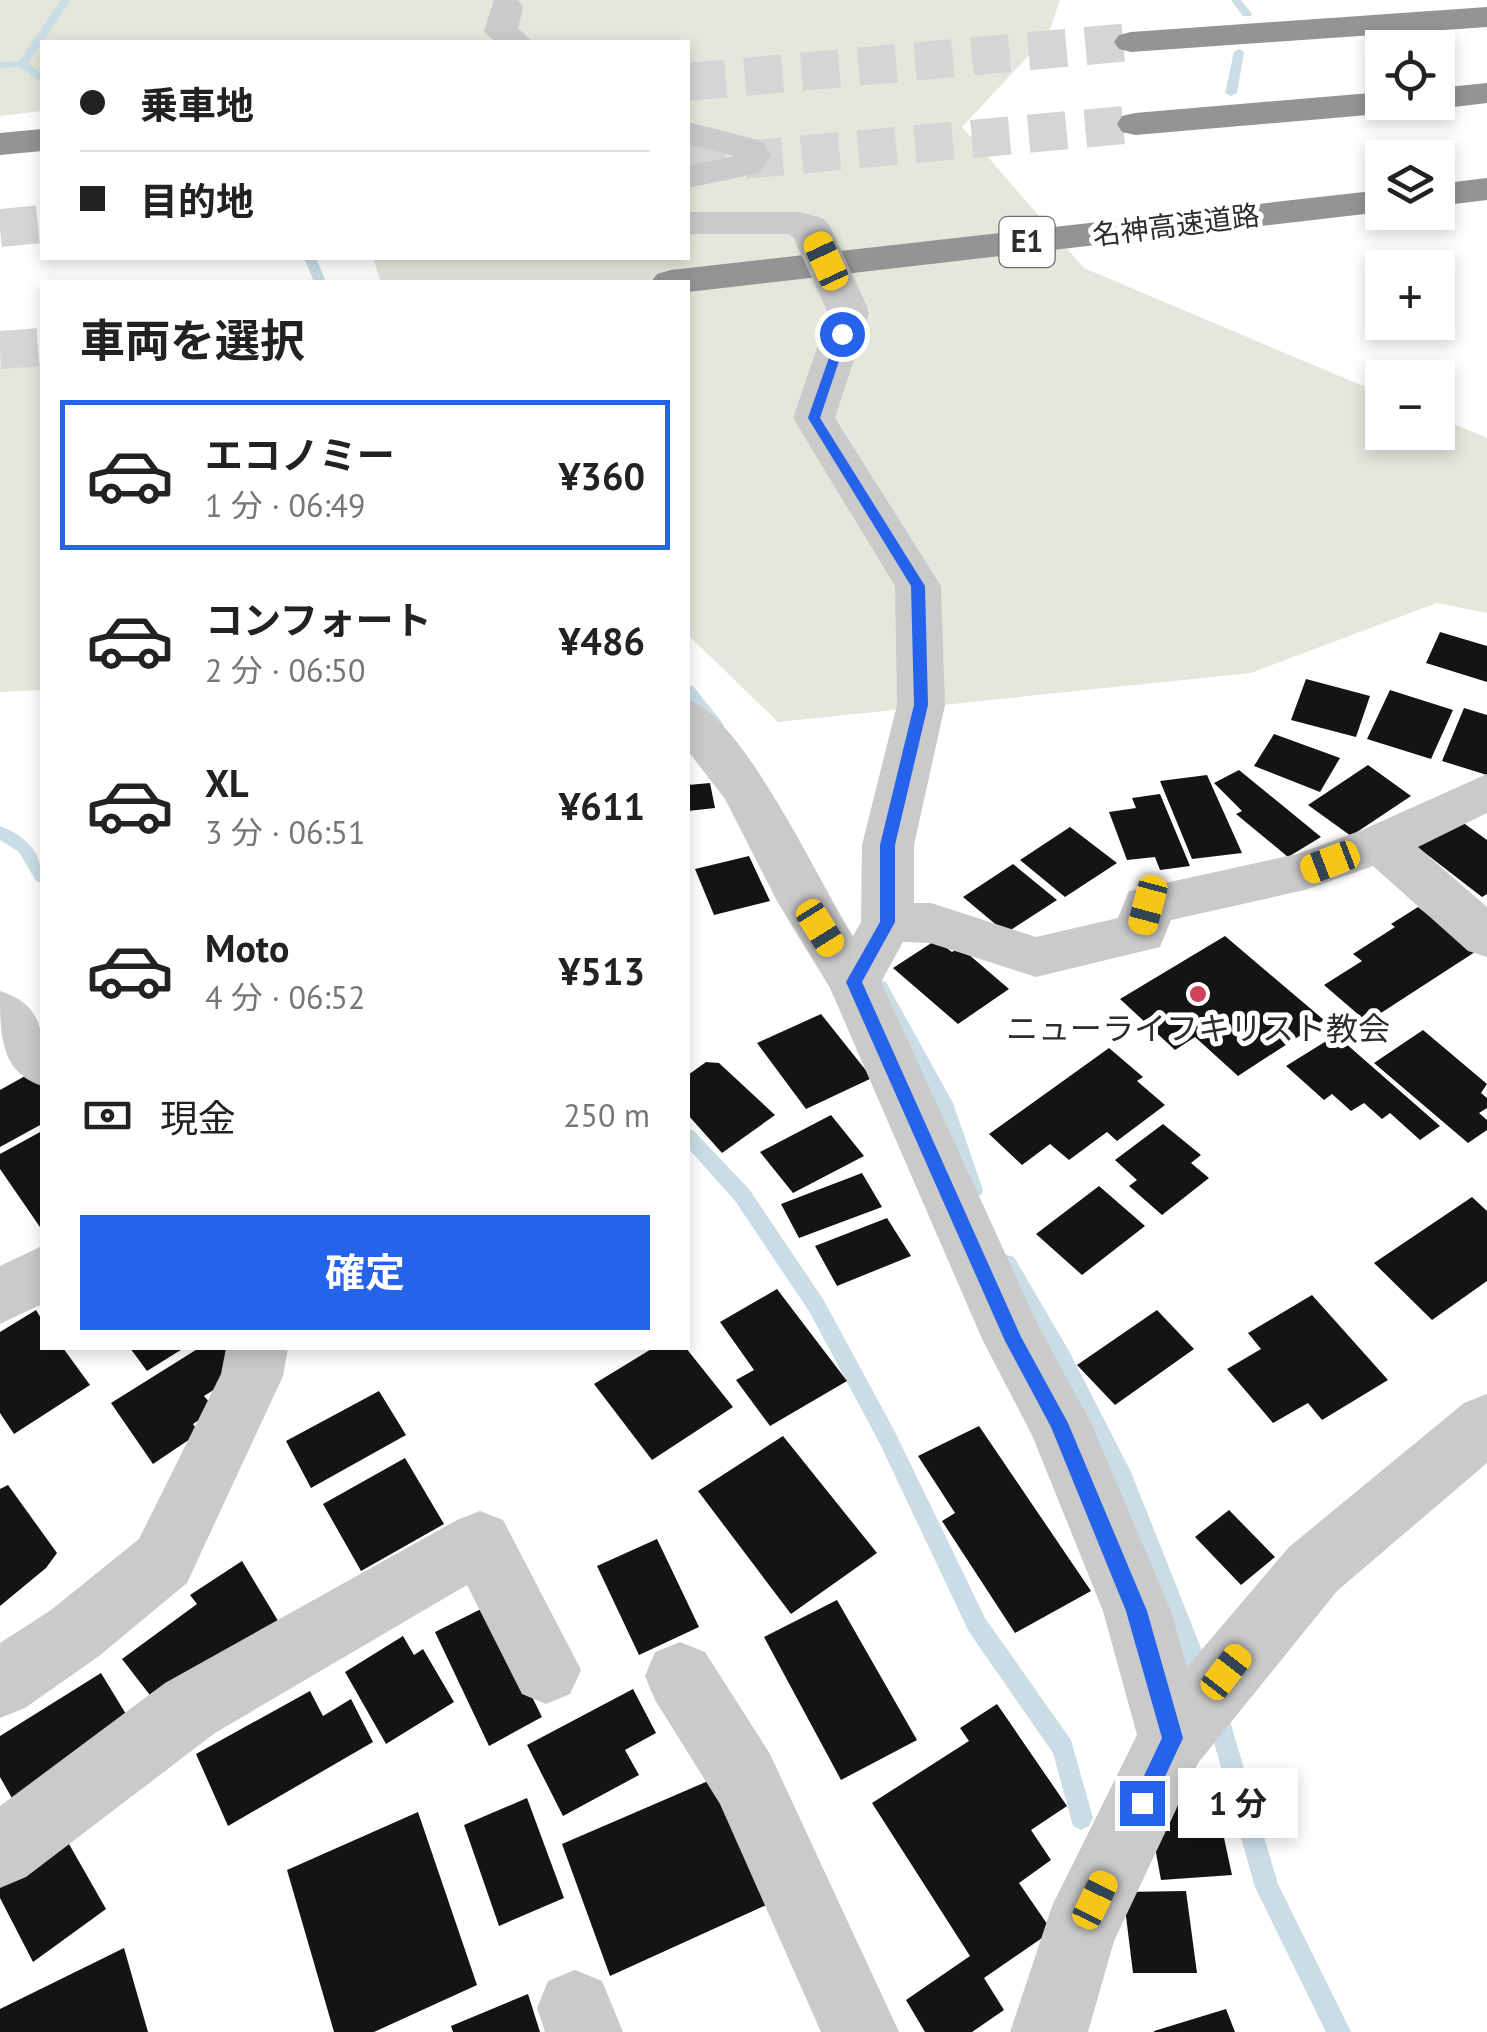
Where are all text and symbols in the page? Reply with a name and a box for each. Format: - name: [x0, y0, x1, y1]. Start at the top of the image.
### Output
- map controls: [1365, 30, 1455, 450]
- button: locate: [1365, 30, 1455, 120]
- text: 乗車地: [140, 80, 254, 129]
- button: layers: [1365, 140, 1455, 230]
- text: 目的地: [140, 176, 254, 225]
- street label: 名神高速道路: [1090, 196, 1262, 253]
- road number: E1: [1000, 217, 1054, 267]
- car: [800, 227, 852, 295]
- button: +: [1365, 250, 1455, 340]
- text: 車両を選択: [80, 311, 305, 369]
- route start: [820, 312, 865, 357]
- button: −: [1365, 360, 1455, 450]
- icon: car: [85, 430, 175, 520]
- text: エコノミー: [205, 430, 395, 479]
- text: ¥360: [559, 451, 645, 500]
- text: 1 分 · 06:49: [205, 484, 365, 526]
- icon: car: [85, 595, 175, 685]
- text: コンフォート: [205, 595, 432, 644]
- text: ¥486: [559, 616, 645, 665]
- text: 2 分 · 06:50: [205, 649, 365, 691]
- text: XL: [205, 758, 249, 807]
- icon: car: [85, 760, 175, 850]
- text: ¥611: [559, 781, 645, 830]
- text: 3 分 · 06:51: [205, 811, 365, 853]
- car: [1297, 837, 1363, 887]
- car: [1126, 872, 1170, 938]
- car: [791, 895, 849, 961]
- text: Moto: [205, 923, 289, 972]
- icon: car: [85, 925, 175, 1015]
- text: ¥513: [559, 946, 645, 995]
- text: 4 分 · 06:52: [205, 976, 365, 1018]
- marker: ニューライフキリスト教会: [1187, 983, 1209, 1005]
- place label: ニューライフキリスト教会: [1006, 1007, 1390, 1049]
- icon: cash: [80, 1088, 135, 1143]
- text: 現金: [160, 1093, 236, 1142]
- text: 250 m: [563, 1094, 650, 1136]
- button: 確定: [80, 1215, 650, 1330]
- car: [1196, 1639, 1256, 1705]
- callout: 1 分: [1177, 1768, 1297, 1838]
- route end: [1120, 1781, 1165, 1826]
- text: 1 分: [1209, 1782, 1267, 1824]
- car: [1068, 1866, 1122, 1934]

